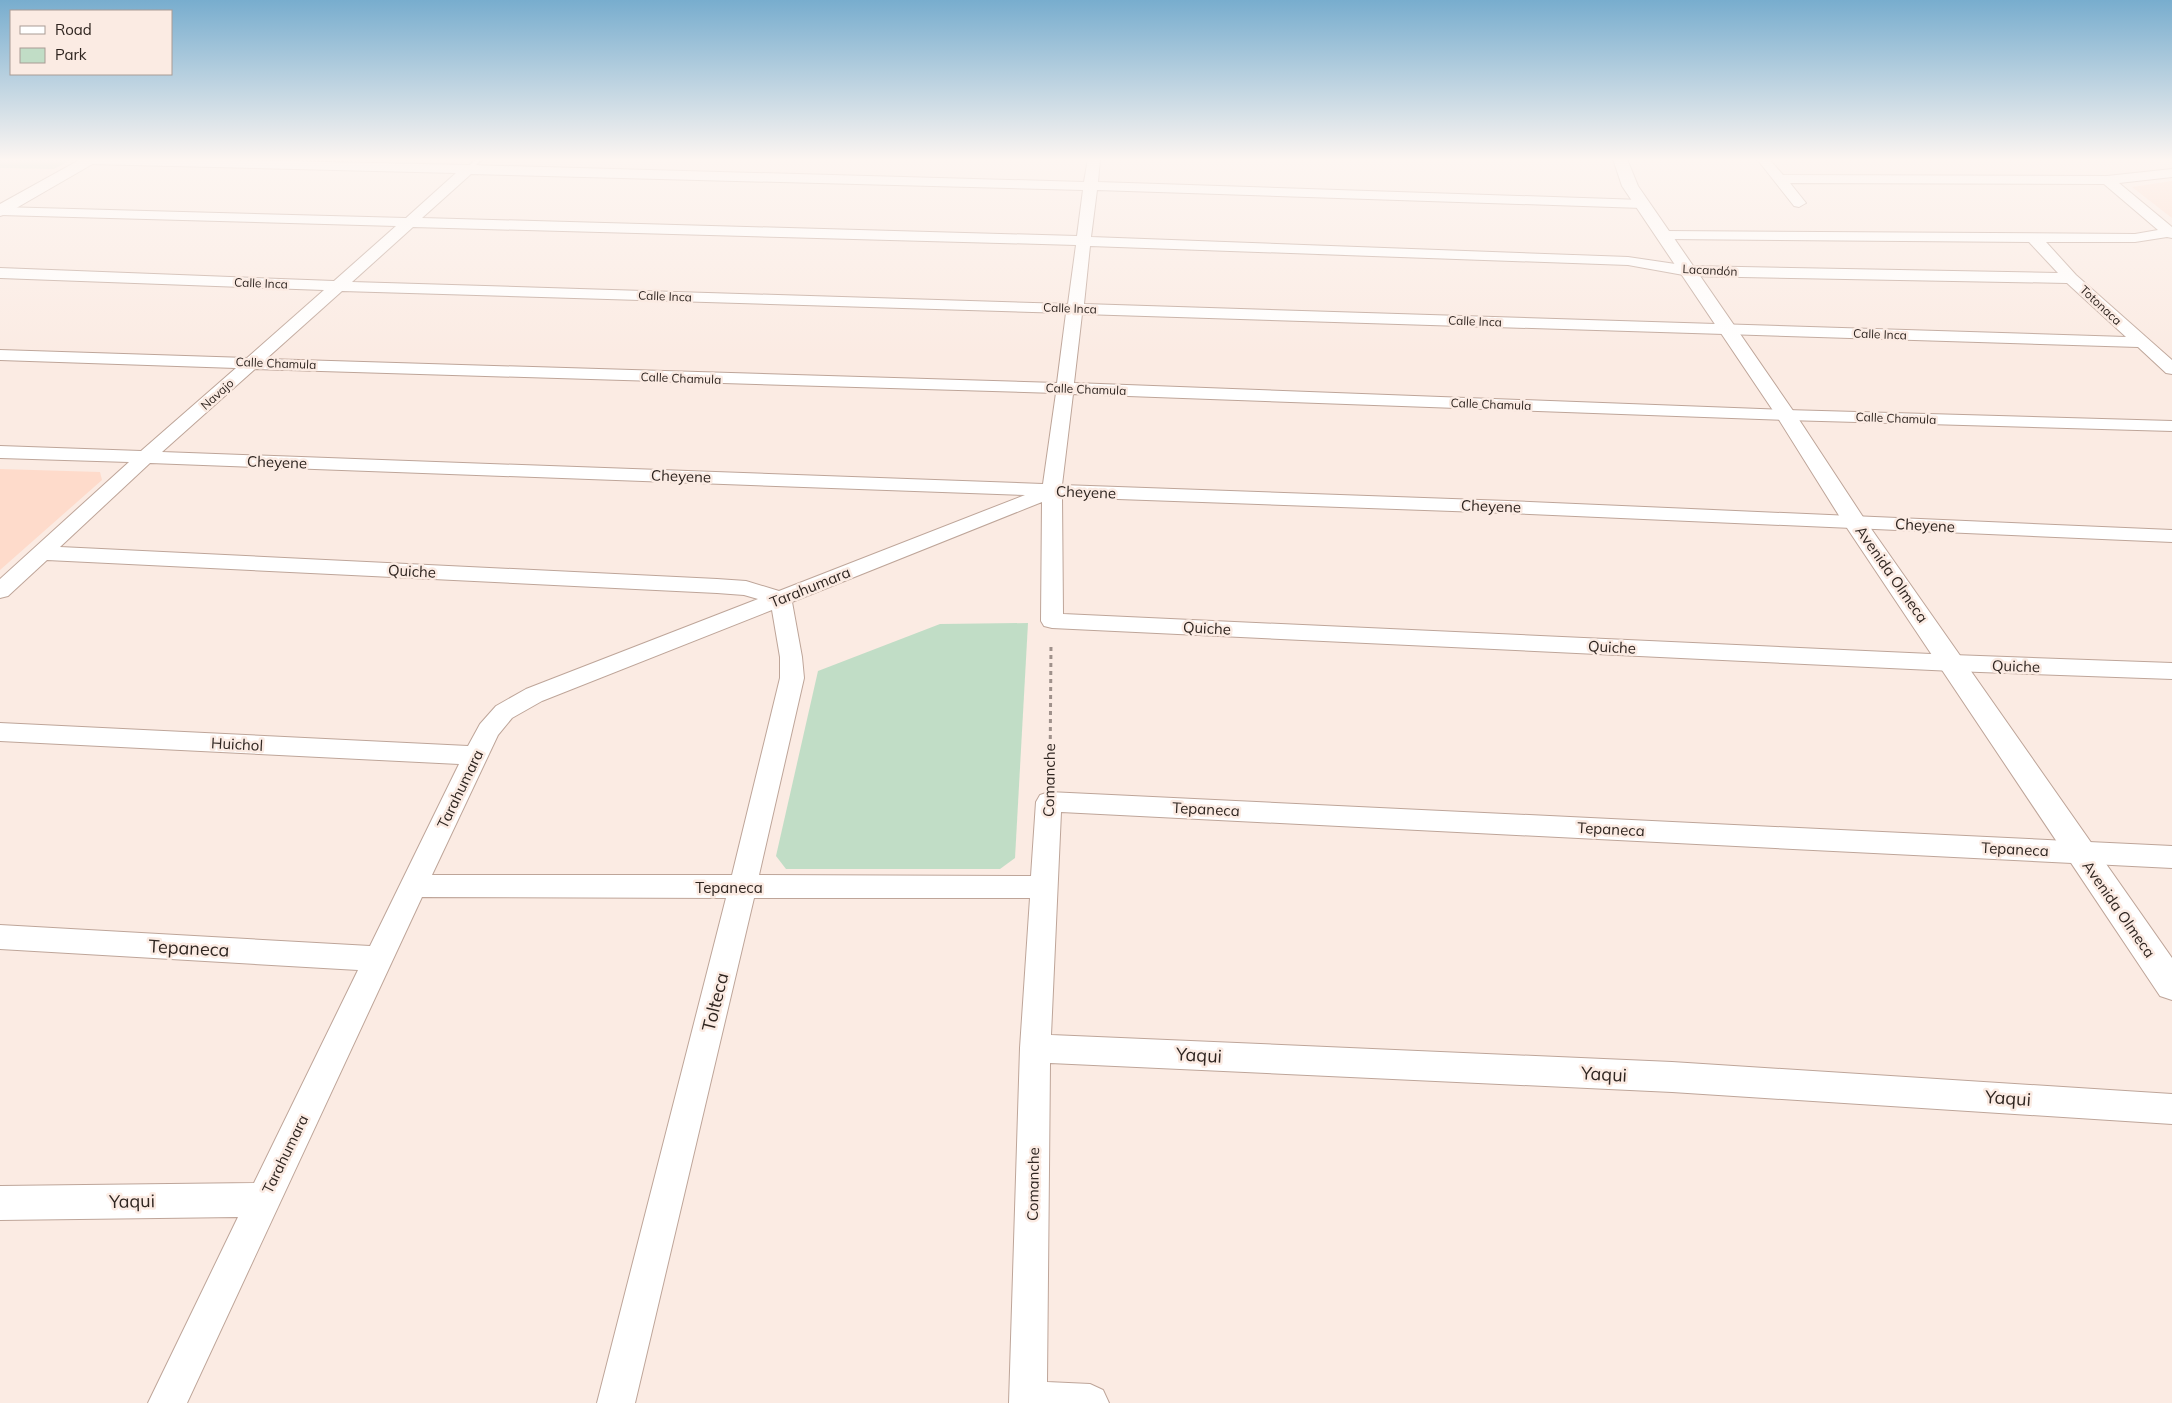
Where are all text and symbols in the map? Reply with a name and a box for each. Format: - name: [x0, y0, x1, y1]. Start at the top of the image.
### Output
- legend: [10, 10, 172, 75]
- text: Road: [55, 20, 92, 39]
- text: Park: [55, 45, 87, 64]
- street label: Lacandón: [1682, 261, 1738, 279]
- street label: Calle Inca: [234, 275, 288, 291]
- street label: Totonaca: [2077, 282, 2125, 328]
- street label: Calle Inca: [638, 288, 692, 304]
- street label: Calle Inca: [1043, 300, 1097, 316]
- street label: Calle Inca: [1448, 313, 1502, 329]
- street label: Calle Inca: [1853, 326, 1907, 342]
- street label: Calle Chamula: [235, 354, 317, 372]
- street label: Calle Chamula: [640, 369, 722, 387]
- street label: Navajo: [197, 375, 237, 413]
- street label: Calle Chamula: [1045, 380, 1127, 398]
- street label: Calle Chamula: [1450, 395, 1532, 413]
- street label: Calle Chamula: [1855, 409, 1937, 427]
- street label: Cheyene: [247, 451, 307, 473]
- street label: Cheyene: [651, 465, 711, 487]
- street label: Cheyene: [1056, 481, 1116, 503]
- street label: Cheyene: [1461, 495, 1521, 517]
- street label: Cheyene: [1894, 514, 1956, 536]
- street label: Avenida Olmeca: [1852, 522, 1932, 626]
- street label: Quiche: [387, 560, 437, 582]
- street label: Tarahumara: [767, 562, 853, 612]
- street label: Quiche: [1182, 617, 1232, 639]
- street label: Quiche: [1587, 636, 1637, 658]
- street label: Quiche: [1992, 656, 2040, 676]
- street label: Huichol: [210, 733, 264, 755]
- street label: Comanche: [1039, 743, 1059, 817]
- street label: Tarahumara: [433, 747, 487, 831]
- street label: Tepaneca: [1172, 798, 1240, 820]
- street label: Tepaneca: [1577, 818, 1645, 840]
- street label: Tepaneca: [1981, 838, 2049, 860]
- street label: Avenida Olmeca: [2079, 857, 2159, 961]
- street label: Tepaneca: [695, 878, 763, 897]
- street label: Tepaneca: [148, 934, 230, 962]
- street label: Tolteca: [697, 970, 733, 1034]
- street label: Yaqui: [1175, 1042, 1222, 1068]
- street label: Yaqui: [1580, 1061, 1627, 1087]
- street label: Yaqui: [1983, 1085, 2032, 1111]
- street label: Tarahumara: [258, 1112, 312, 1196]
- street label: Comanche: [1023, 1147, 1043, 1221]
- street label: Yaqui: [108, 1189, 155, 1213]

